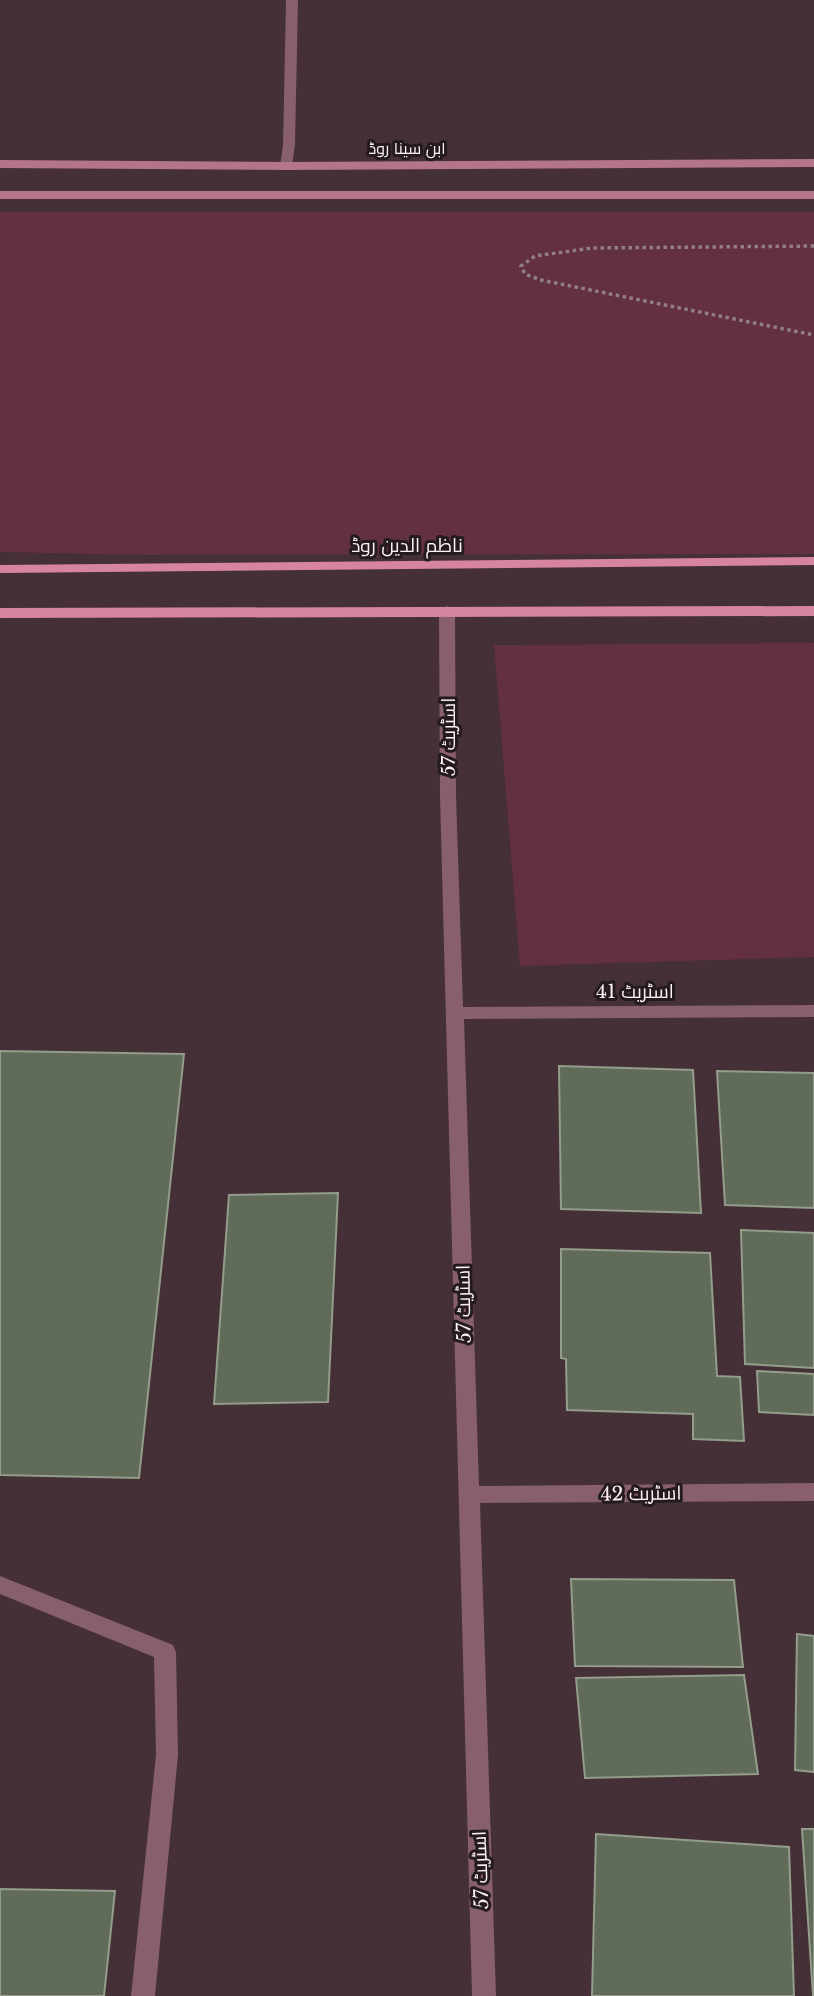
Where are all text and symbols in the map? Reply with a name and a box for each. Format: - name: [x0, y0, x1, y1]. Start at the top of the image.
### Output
- street label: ابن سینا روڈ: [369, 138, 445, 159]
- street label: ناظم الدین روڈ: [351, 534, 463, 559]
- street label: اسٹریٹ 57: [437, 698, 460, 776]
- street label: اسٹریٹ 41: [596, 980, 674, 1003]
- street label: اسٹریٹ 57: [451, 1265, 476, 1343]
- street label: اسٹریٹ 42: [600, 1481, 682, 1506]
- street label: اسٹریٹ 57: [468, 1830, 493, 1910]

